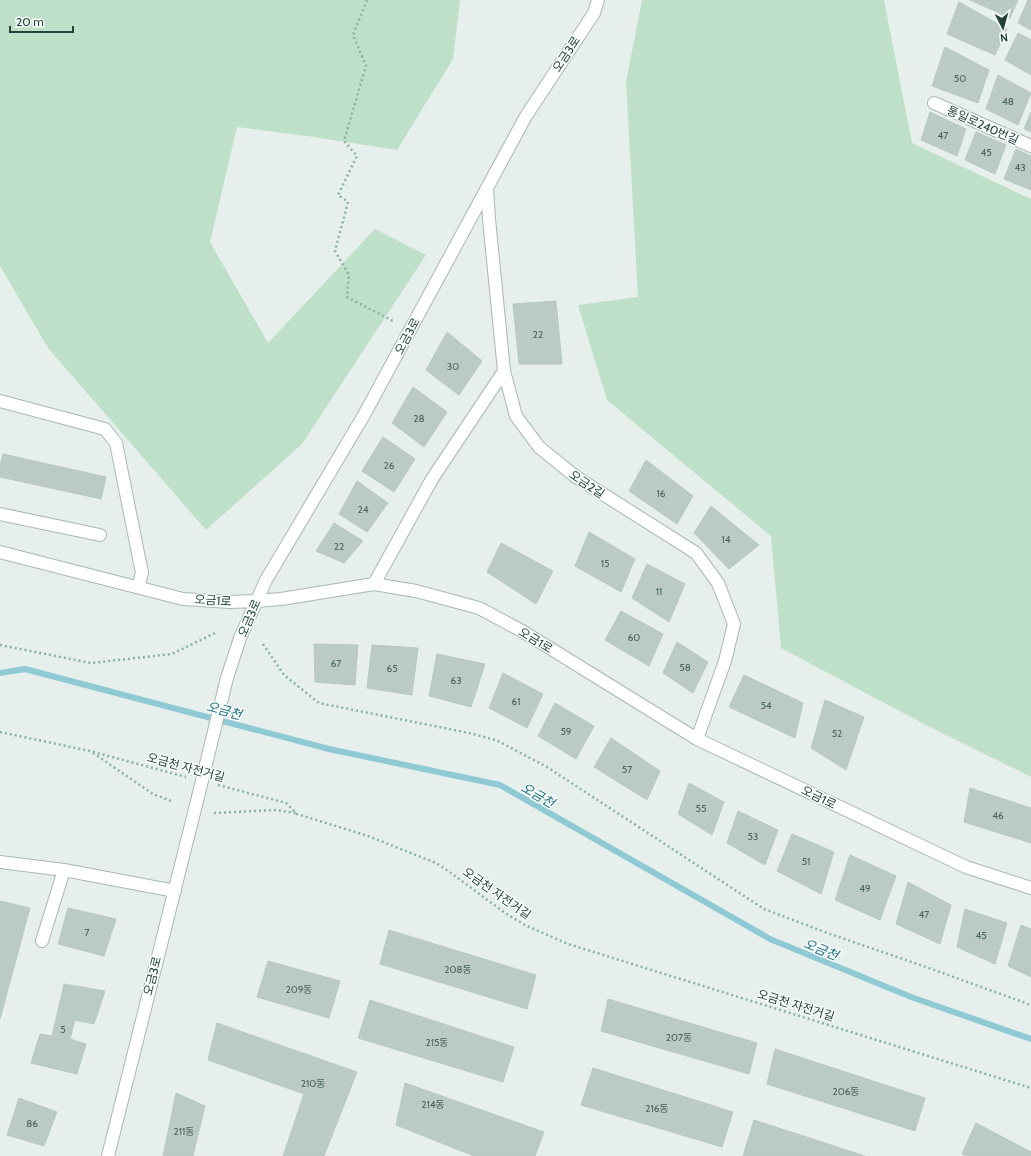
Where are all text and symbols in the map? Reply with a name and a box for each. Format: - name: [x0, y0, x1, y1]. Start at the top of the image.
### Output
- scale bar: [10, 8, 73, 34]
- north arrow: [983, 8, 1023, 48]
- text: 20 m: [16, 14, 44, 29]
- text: N: [999, 31, 1009, 45]
- street label: 오금3로: [549, 33, 583, 75]
- house number: 50: [954, 72, 966, 85]
- house number: 48: [1002, 95, 1014, 108]
- street label: 통일로240번길: [945, 103, 1021, 147]
- house number: 47: [938, 129, 948, 142]
- house number: 45: [980, 146, 992, 159]
- house number: 43: [1014, 161, 1026, 174]
- street label: 오금3로: [391, 315, 423, 357]
- house number: 22: [533, 328, 543, 341]
- house number: 30: [447, 360, 459, 373]
- house number: 28: [413, 412, 425, 425]
- house number: 26: [384, 459, 395, 472]
- street label: 오금2길: [566, 467, 608, 501]
- house number: 16: [657, 487, 666, 500]
- house number: 24: [357, 503, 369, 516]
- house number: 14: [721, 533, 731, 546]
- house number: 22: [334, 540, 344, 553]
- house number: 15: [601, 557, 609, 570]
- house number: 11: [656, 585, 662, 598]
- street label: 오금1로: [194, 592, 232, 608]
- street label: 오금3로: [234, 597, 264, 639]
- street label: 오금1로: [516, 624, 556, 656]
- house number: 60: [628, 631, 640, 644]
- house number: 67: [331, 657, 341, 670]
- house number: 58: [679, 661, 691, 674]
- house number: 65: [386, 662, 398, 675]
- house number: 63: [450, 674, 462, 687]
- house number: 61: [512, 695, 520, 708]
- water label: 오금천: [205, 698, 244, 723]
- house number: 54: [760, 699, 772, 712]
- house number: 59: [560, 725, 572, 738]
- house number: 52: [832, 727, 842, 740]
- street label: 오금천 자전거길: [145, 749, 227, 785]
- house number: 57: [622, 763, 632, 776]
- water label: 오금천: [518, 779, 558, 811]
- street label: 오금1로: [799, 782, 839, 812]
- house number: 55: [696, 802, 706, 815]
- house number: 46: [992, 809, 1004, 822]
- house number: 53: [748, 830, 758, 843]
- house number: 51: [802, 855, 810, 868]
- street label: 오금천 자전거길: [460, 864, 534, 922]
- house number: 49: [859, 882, 871, 895]
- house number: 47: [919, 908, 929, 921]
- house number: 7: [84, 926, 90, 939]
- house number: 45: [975, 929, 987, 942]
- water label: 오금천: [801, 935, 842, 964]
- street label: 오금3로: [140, 955, 164, 997]
- house number: 208동: [444, 963, 472, 976]
- house number: 209동: [285, 983, 313, 996]
- street label: 오금천 자전거길: [756, 986, 836, 1024]
- house number: 5: [60, 1023, 66, 1036]
- house number: 207동: [666, 1031, 692, 1044]
- house number: 215동: [425, 1036, 449, 1049]
- house number: 210동: [301, 1077, 325, 1090]
- house number: 206동: [832, 1085, 860, 1098]
- house number: 214동: [421, 1098, 445, 1111]
- house number: 216동: [645, 1102, 669, 1115]
- house number: 86: [26, 1117, 38, 1130]
- house number: 211동: [174, 1125, 194, 1138]

